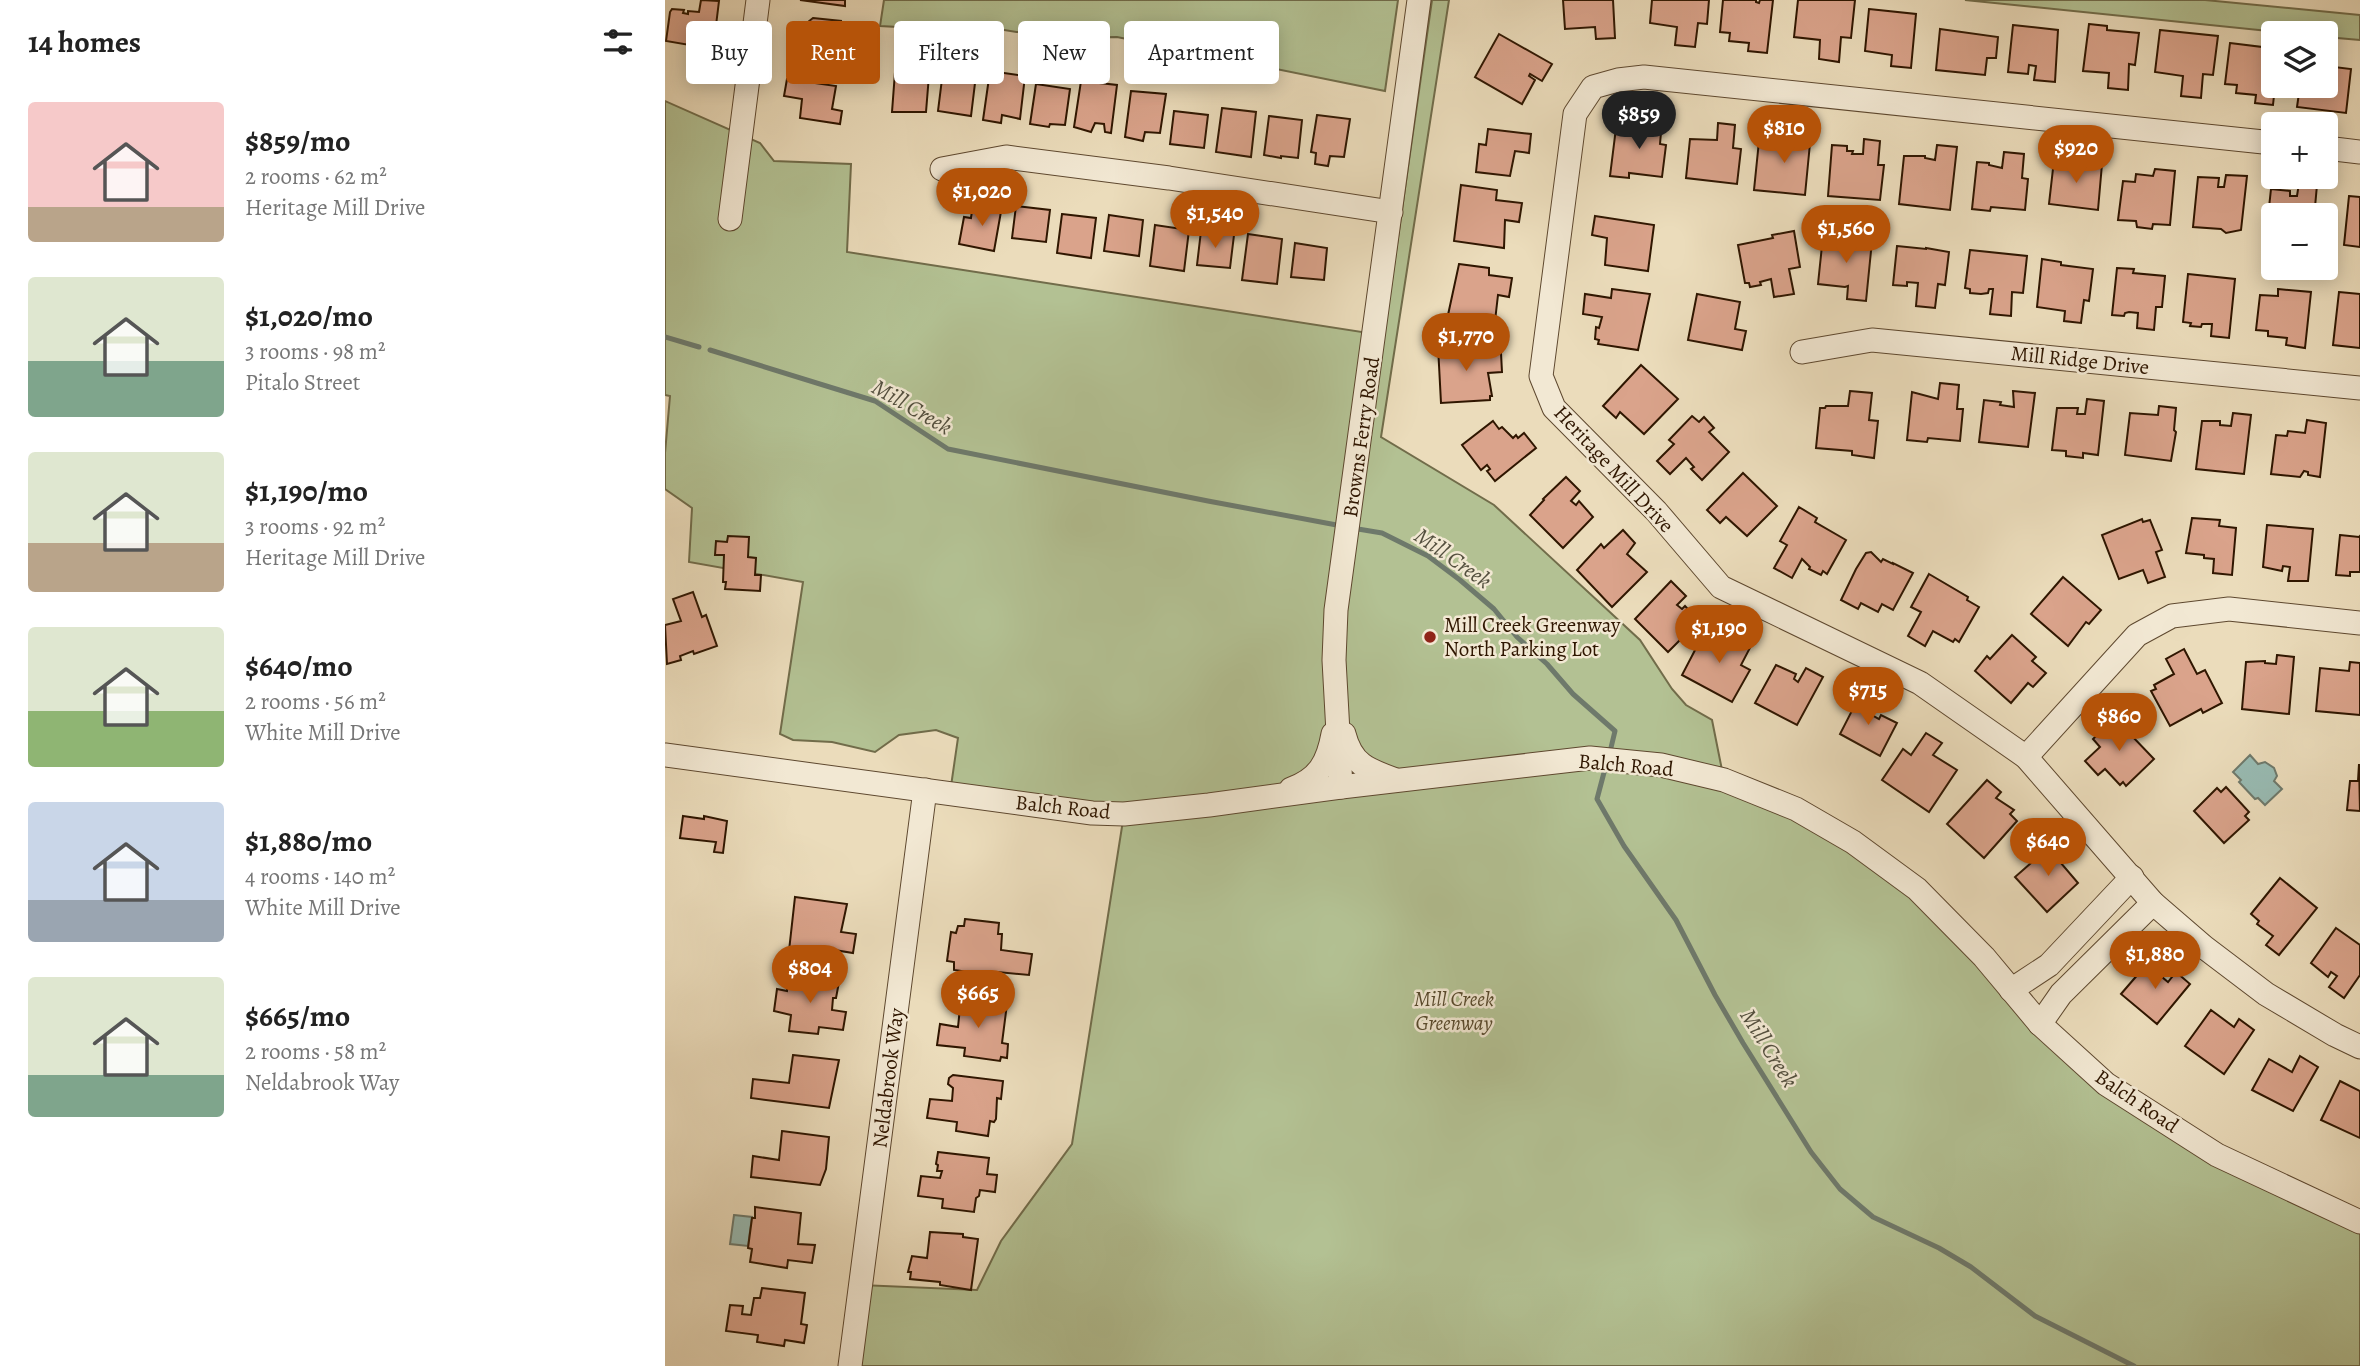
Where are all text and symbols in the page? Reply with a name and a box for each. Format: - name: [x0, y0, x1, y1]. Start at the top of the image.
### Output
- chip: Buy: [686, 21, 772, 84]
- chip: Rent: [786, 21, 880, 84]
- chip: Filters: [894, 21, 1004, 84]
- chip: New: [1018, 21, 1110, 84]
- chip: Apartment: [1124, 21, 1279, 84]
- map controls: [2261, 21, 2338, 280]
- button: layers: [2261, 21, 2338, 98]
- text: 14 homes: [28, 22, 141, 62]
- icon: filters: [599, 23, 637, 61]
- pin: $859: [1598, 92, 1680, 151]
- text: $859: [1618, 98, 1660, 129]
- pin: $810: [1743, 106, 1825, 165]
- text: $810: [1763, 112, 1805, 143]
- button: +: [2261, 112, 2338, 189]
- text: $859/mo: [245, 121, 351, 161]
- pin: $920: [2035, 125, 2117, 185]
- icon: home: [84, 130, 168, 214]
- text: $920: [2054, 132, 2098, 163]
- text: 2 rooms · 62 m²: [245, 161, 387, 192]
- pin: $1,020: [925, 168, 1039, 228]
- text: $1,020: [952, 175, 1012, 206]
- pin: $1,540: [1158, 190, 1272, 250]
- text: Heritage Mill Drive: [245, 192, 425, 223]
- text: $1,540: [1186, 197, 1244, 228]
- button: −: [2261, 203, 2338, 280]
- pin: $1,560: [1789, 205, 1903, 265]
- text: $1,560: [1817, 212, 1875, 243]
- text: $1,020/mo: [245, 296, 373, 336]
- icon: home: [84, 305, 168, 389]
- pin: $1,770: [1409, 314, 1523, 373]
- text: $1,770: [1438, 320, 1494, 351]
- text: 3 rooms · 98 m²: [245, 336, 386, 367]
- street label: Mill Ridge Drive: [2009, 339, 2151, 381]
- street label: Browns Ferry Road: [1336, 354, 1386, 519]
- text: Pitalo Street: [245, 367, 360, 398]
- water label: Mill Creek: [866, 372, 958, 442]
- street label: Heritage Mill Drive: [1548, 399, 1680, 539]
- text: $1,190/mo: [245, 471, 368, 511]
- icon: home: [84, 480, 168, 564]
- text: 3 rooms · 92 m²: [245, 511, 385, 542]
- water label: Mill Creek: [1408, 520, 1498, 596]
- text: Heritage Mill Drive: [245, 542, 425, 573]
- pin: $1,190: [1662, 606, 1776, 665]
- place label: Mill Creek Greenway North Parking Lot: [1444, 611, 1621, 663]
- text: $1,190: [1691, 612, 1747, 643]
- marker: Mill Creek Greenway North Parking Lot: [1422, 629, 1438, 645]
- text: $640/mo: [245, 646, 353, 686]
- icon: home: [84, 655, 168, 739]
- pin: $715: [1827, 668, 1909, 727]
- text: $715: [1849, 674, 1887, 705]
- text: 2 rooms · 56 m²: [245, 686, 386, 717]
- pin: $860: [2078, 694, 2160, 753]
- text: $860: [2097, 700, 2141, 731]
- text: White Mill Drive: [245, 717, 401, 748]
- street label: Balch Road: [1577, 747, 1675, 783]
- street label: Balch Road: [1014, 788, 1113, 826]
- pin: $640: [2007, 818, 2089, 878]
- text: $1,880/mo: [245, 821, 372, 861]
- text: $640: [2026, 825, 2070, 856]
- icon: home: [84, 830, 168, 914]
- text: 4 rooms · 140 m²: [245, 861, 395, 892]
- text: White Mill Drive: [245, 892, 401, 923]
- pin: $1,880: [2098, 932, 2212, 991]
- text: $1,880: [2126, 938, 2184, 969]
- pin: $804: [769, 946, 851, 1005]
- text: $804: [788, 952, 832, 983]
- pin: $665: [937, 970, 1019, 1030]
- text: $665: [957, 977, 999, 1008]
- park label: Mill Creek Greenway: [1414, 985, 1494, 1037]
- text: $665/mo: [245, 996, 350, 1036]
- water label: Mill Creek: [1733, 1003, 1805, 1093]
- icon: home: [84, 1005, 168, 1089]
- street label: Neldabrook Way: [866, 1006, 911, 1150]
- text: 2 rooms · 58 m²: [245, 1036, 386, 1067]
- street label: Balch Road: [2090, 1063, 2185, 1140]
- text: Neldabrook Way: [245, 1067, 399, 1098]

